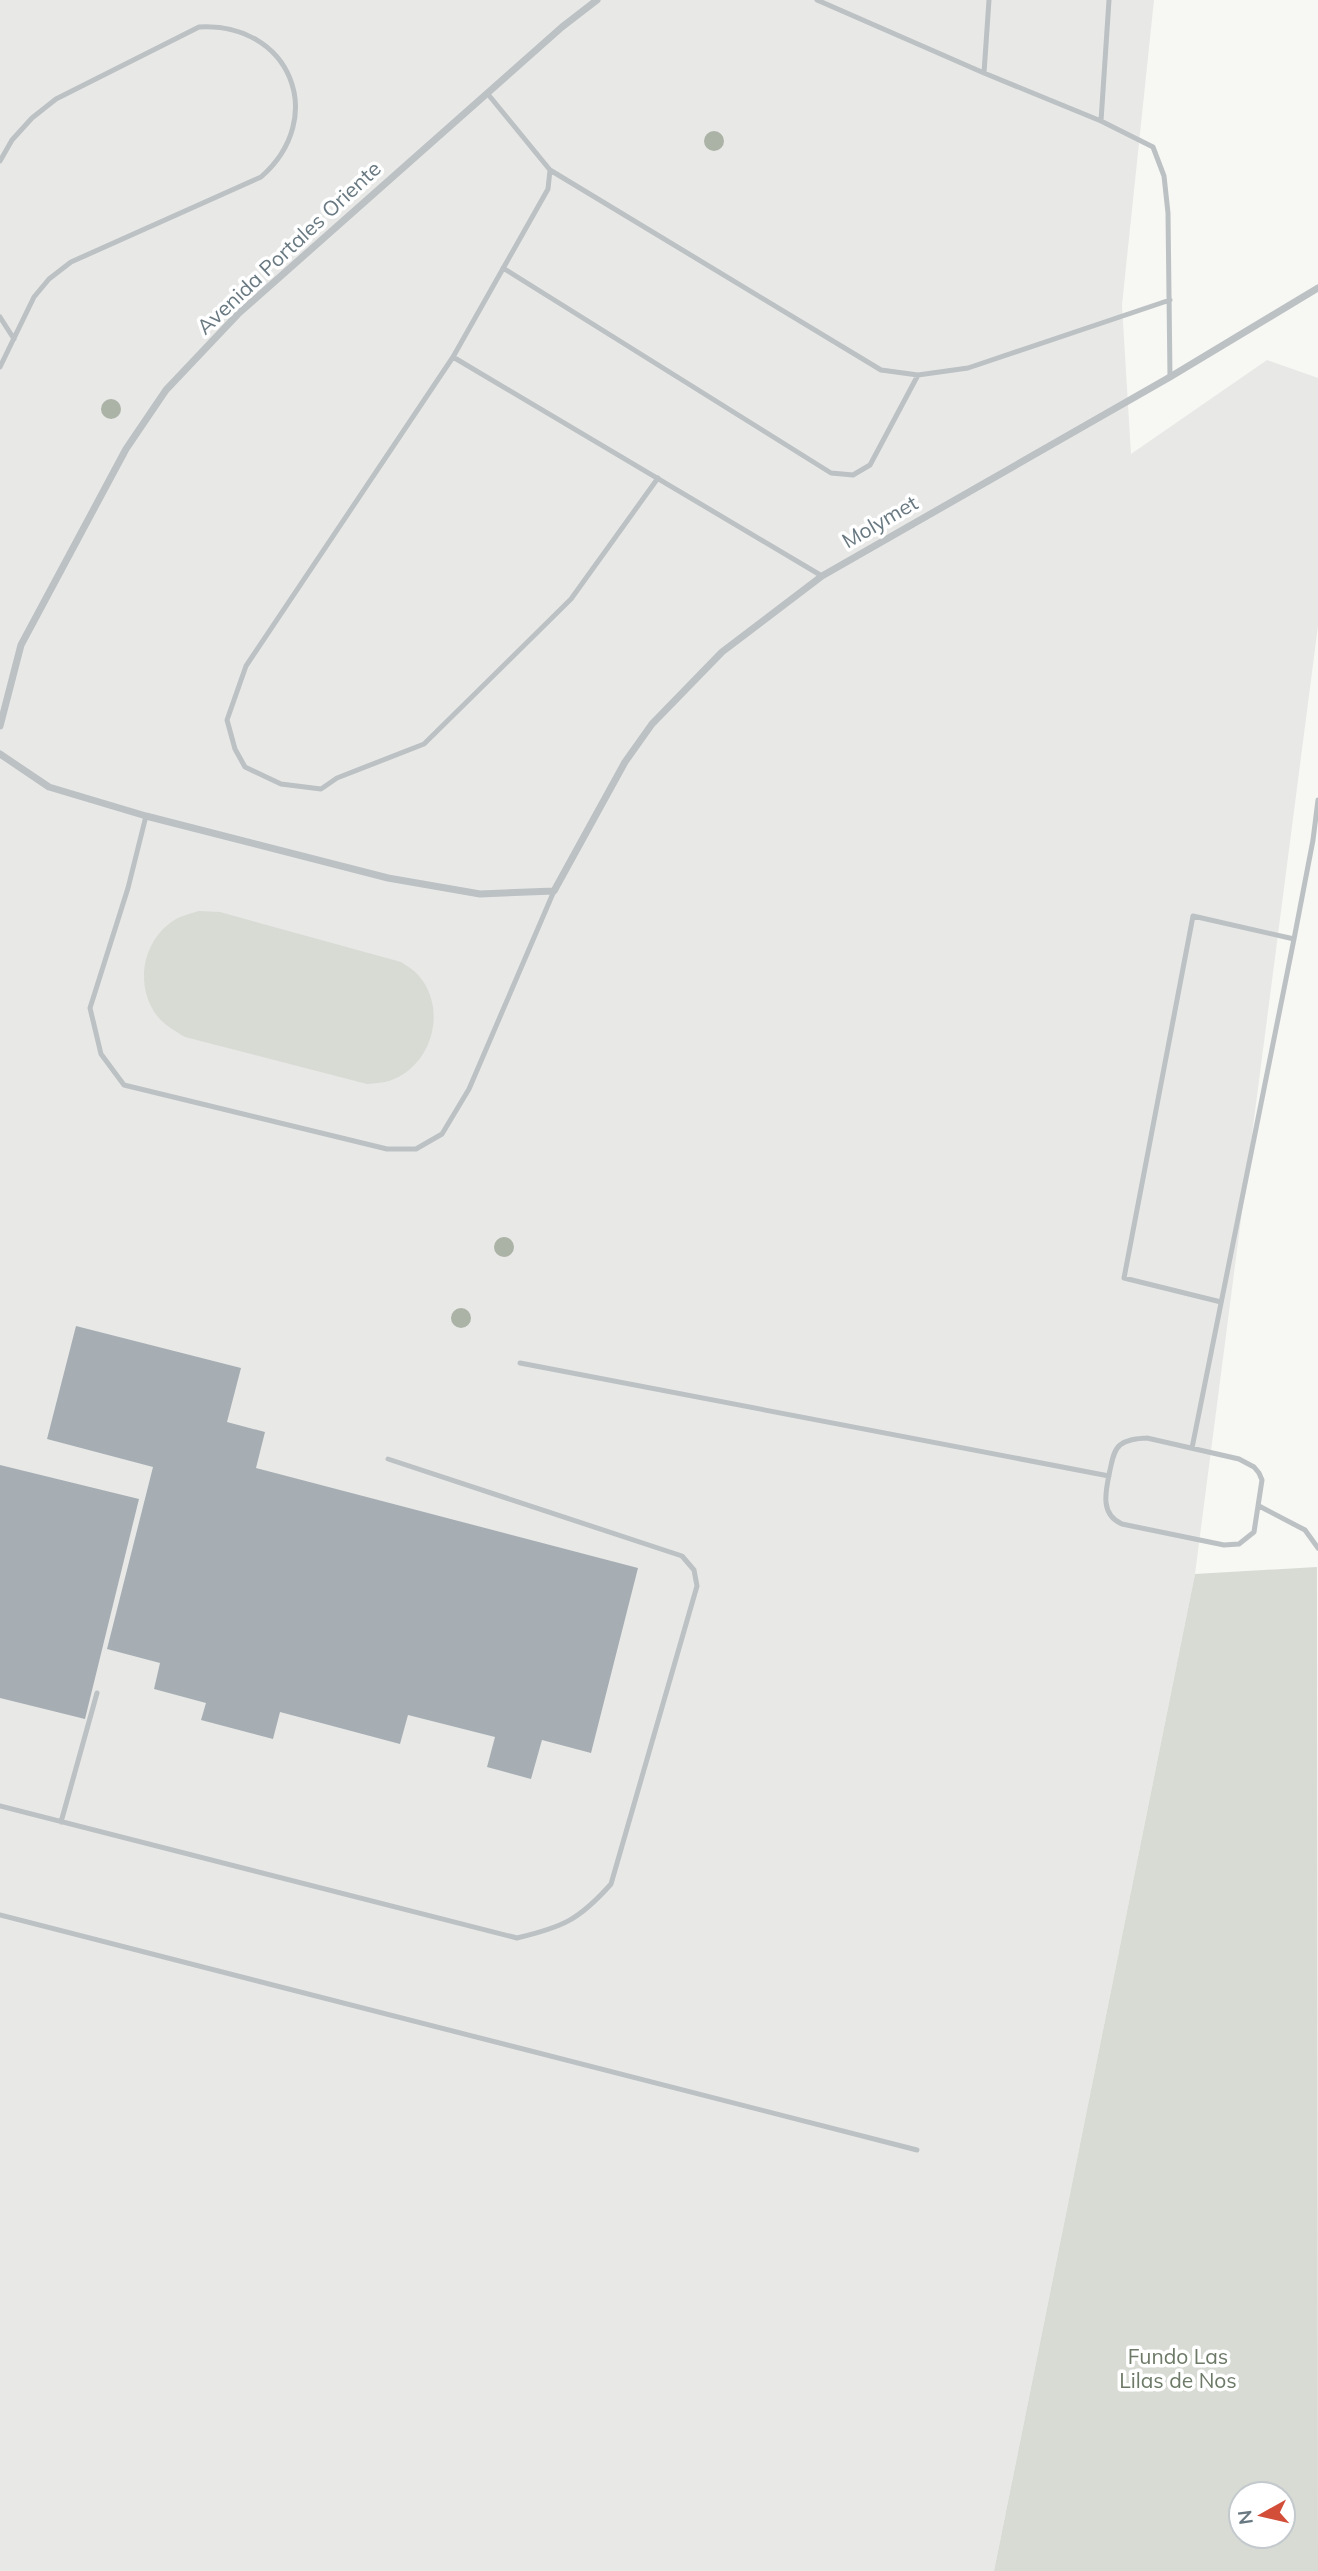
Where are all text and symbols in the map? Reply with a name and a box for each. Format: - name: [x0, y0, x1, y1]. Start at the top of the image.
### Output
- street label: Avenida Portales Oriente: [191, 155, 386, 339]
- street label: Molymet: [837, 489, 922, 553]
- park label: Fundo Las Lilas de Nos: [1119, 2343, 1237, 2393]
- north arrow: [1227, 2480, 1297, 2550]
- text: N: [1232, 2509, 1258, 2526]

